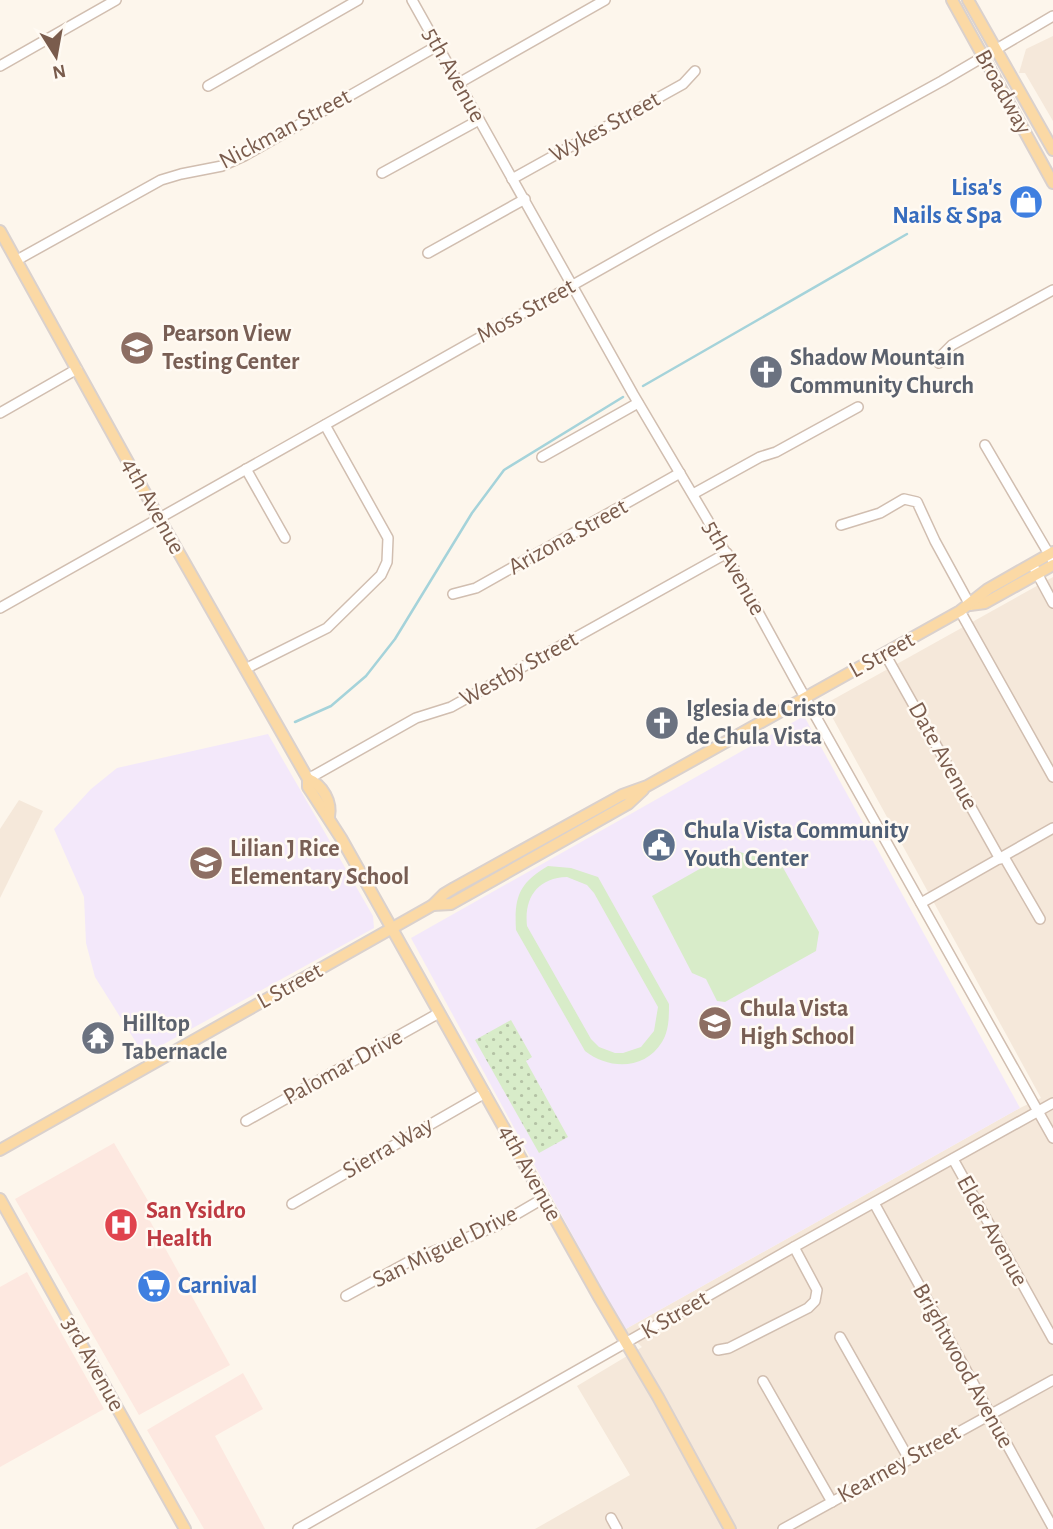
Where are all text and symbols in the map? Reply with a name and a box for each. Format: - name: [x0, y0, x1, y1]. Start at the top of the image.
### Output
- north arrow: [21, 21, 91, 91]
- street label: 5th Avenue: [418, 24, 490, 126]
- street label: Broadway: [970, 46, 1036, 138]
- text: N: [51, 61, 67, 82]
- street label: Nickman Street: [215, 84, 355, 174]
- street label: Wykes Street: [546, 87, 664, 167]
- place label: Lisa's Nails & Spa: [892, 176, 1002, 228]
- shop icon: Lisa's Nails & Spa: [1007, 183, 1045, 221]
- street label: Moss Street: [473, 274, 580, 348]
- place label: Pearson View Testing Center: [162, 322, 300, 374]
- school or university icon: Pearson View Testing Center: [118, 329, 156, 367]
- place label: Shadow Mountain Community Church: [790, 346, 974, 398]
- church icon: Shadow Mountain Community Church: [747, 353, 785, 391]
- street label: 4th Avenue: [117, 454, 189, 558]
- street label: Arizona Street: [504, 494, 632, 580]
- street label: 5th Avenue: [698, 517, 770, 619]
- street label: Westby Street: [456, 627, 582, 711]
- street label: L Street: [845, 627, 919, 683]
- place label: Iglesia de Cristo de Chula Vista: [686, 697, 836, 749]
- street label: Date Avenue: [904, 698, 982, 814]
- church icon: Iglesia de Cristo de Chula Vista: [643, 704, 681, 742]
- place label: Chula Vista Community Youth Center: [684, 819, 909, 871]
- public building icon: Chula Vista Community Youth Center: [640, 826, 678, 864]
- place label: Lilian J Rice Elementary School: [230, 837, 409, 889]
- school or university icon: Lilian J Rice Elementary School: [187, 844, 225, 882]
- street label: L Street: [253, 958, 327, 1014]
- place label: Chula Vista High School: [740, 997, 855, 1049]
- school or university icon: Chula Vista High School: [696, 1004, 734, 1042]
- place label: Hilltop Tabernacle: [122, 1012, 227, 1064]
- temple icon: Hilltop Tabernacle: [79, 1019, 117, 1057]
- street label: Palomar Drive: [279, 1024, 407, 1110]
- street label: Sierra Way: [339, 1113, 437, 1183]
- street label: 4th Avenue: [494, 1121, 566, 1225]
- street label: Elder Avenue: [952, 1172, 1032, 1290]
- place label: San Ysidro Health: [146, 1199, 246, 1251]
- street label: San Miguel Drive: [369, 1202, 521, 1292]
- hospital icon: San Ysidro Health: [102, 1206, 140, 1244]
- supermarket icon: Carnival: [135, 1267, 173, 1305]
- place label: Carnival: [178, 1274, 257, 1298]
- street label: Brightwood Avenue: [908, 1280, 1018, 1452]
- street label: K Street: [637, 1286, 713, 1344]
- street label: 3rd Avenue: [57, 1313, 129, 1415]
- street label: Kearney Street: [834, 1420, 965, 1508]

